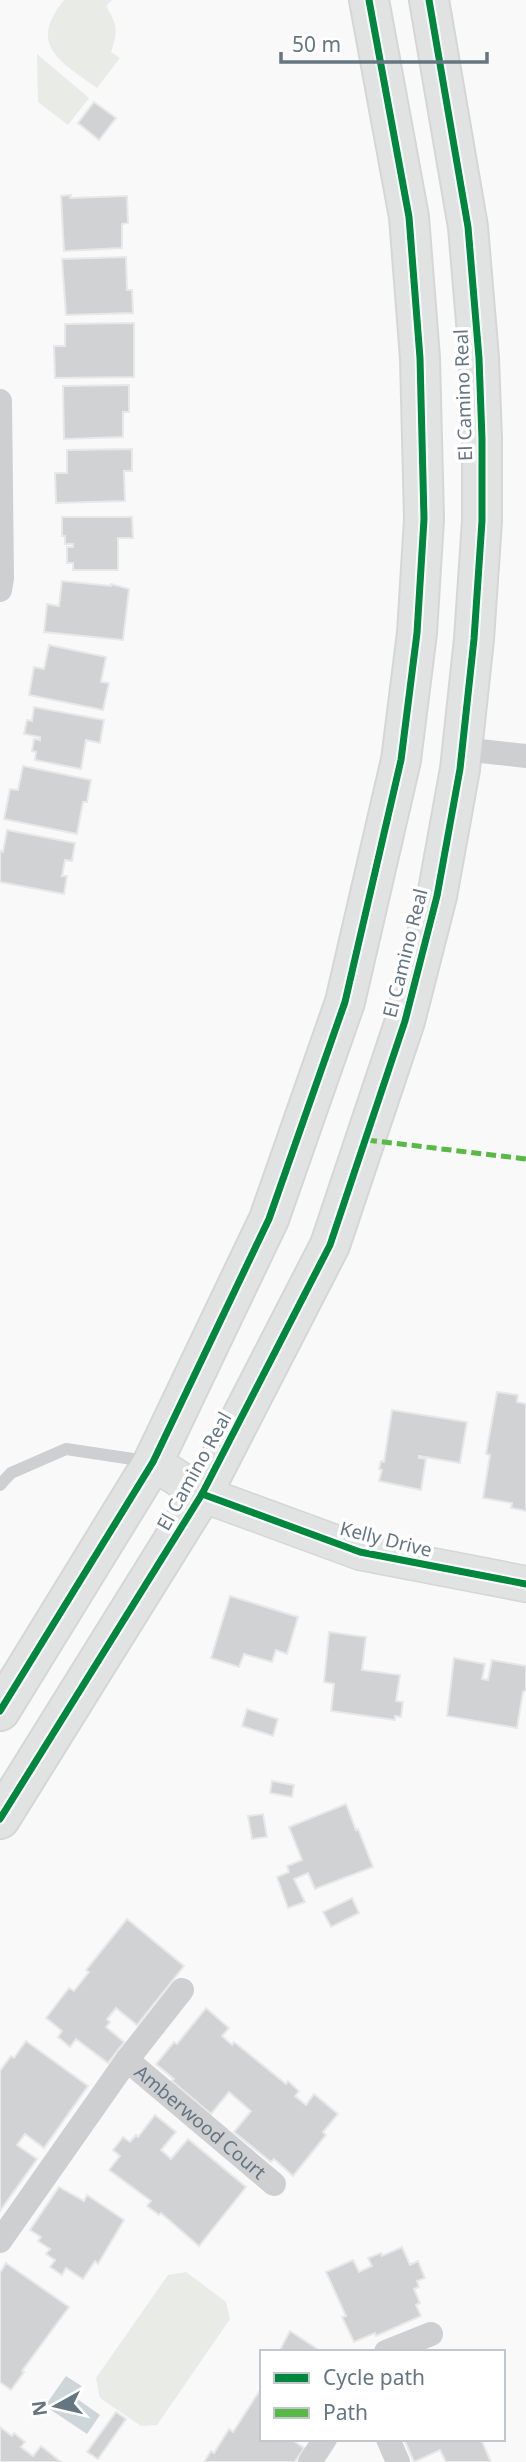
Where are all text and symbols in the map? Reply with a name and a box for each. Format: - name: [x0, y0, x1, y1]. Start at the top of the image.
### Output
- scale bar: [281, 21, 488, 65]
- text: 50 m: [292, 30, 341, 58]
- street label: El Camino Real: [448, 329, 478, 461]
- street label: El Camino Real: [376, 886, 434, 1020]
- street label: El Camino Real: [151, 1407, 237, 1535]
- street label: Kelly Drive: [337, 1515, 435, 1563]
- street label: Amberwood Court: [129, 2059, 272, 2185]
- legend: [260, 2350, 505, 2441]
- text: Cycle path: [323, 2363, 425, 2391]
- north arrow: [21, 2371, 91, 2441]
- text: Path: [323, 2398, 368, 2426]
- text: N: [25, 2399, 53, 2418]

